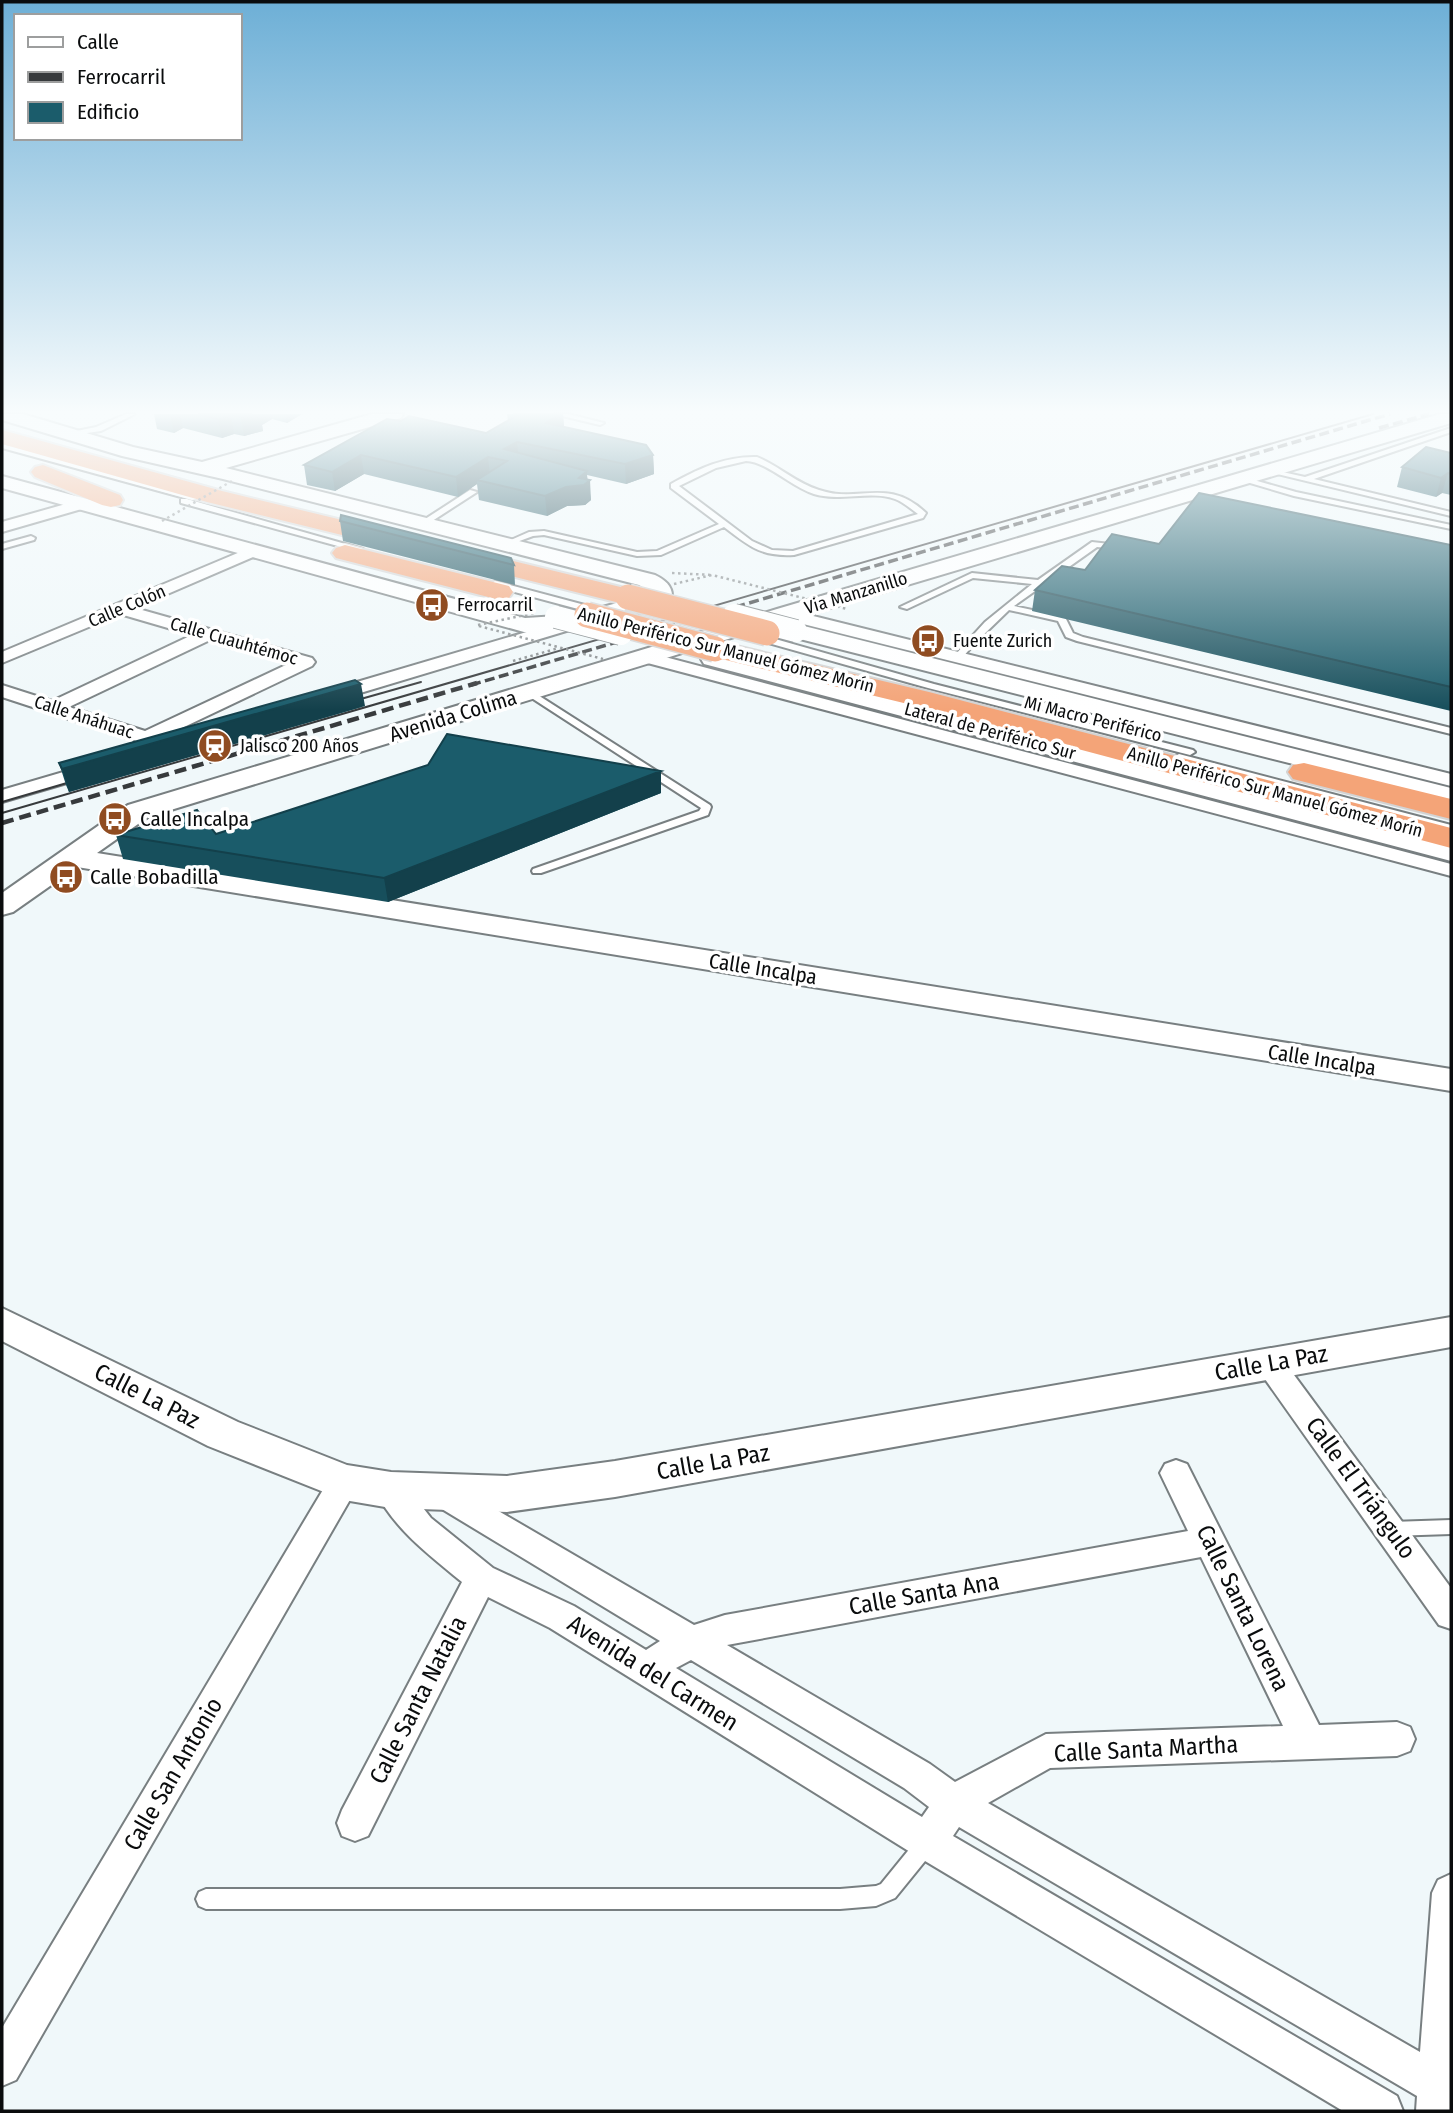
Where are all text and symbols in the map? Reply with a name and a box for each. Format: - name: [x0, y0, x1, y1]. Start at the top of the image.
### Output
- legend: [14, 14, 242, 140]
- text: Calle: [77, 29, 119, 55]
- text: Ferrocarril: [77, 64, 166, 90]
- text: Edificio: [77, 99, 139, 125]
- street label: Via Manzanillo: [802, 567, 910, 619]
- street label: Calle Colón: [85, 580, 169, 632]
- bus stop icon: Ferrocarril: [413, 586, 451, 624]
- place label: Ferrocarril: [457, 594, 533, 616]
- street label: Anillo Periférico Sur Manuel Gómez Morín: [575, 602, 877, 698]
- street label: Calle Cuauhtémoc: [168, 612, 301, 670]
- bus stop icon: Fuente Zurich: [909, 622, 947, 660]
- place label: Fuente Zurich: [953, 630, 1052, 652]
- street label: Avenida Colima: [386, 684, 520, 748]
- street label: Calle Anáhuac: [31, 691, 137, 744]
- street label: Mi Macro Periférico: [1022, 691, 1164, 747]
- street label: Lateral de Periférico Sur: [902, 698, 1079, 765]
- station icon: Jalisco 200 Años: [196, 727, 234, 765]
- place label: Jalisco 200 Años: [240, 735, 359, 757]
- street label: Anillo Periférico Sur Manuel Gómez Morín: [1125, 742, 1425, 842]
- bus stop icon: Calle Incalpa: [96, 800, 134, 838]
- place label: Calle Incalpa: [140, 806, 249, 832]
- bus stop icon: Calle Bobadilla: [47, 858, 85, 896]
- place label: Calle Bobadilla: [90, 864, 218, 890]
- street label: Calle Incalpa: [707, 948, 819, 990]
- street label: Calle Incalpa: [1266, 1039, 1378, 1081]
- street label: Calle La Paz: [1212, 1339, 1330, 1387]
- street label: Calle La Paz: [90, 1358, 204, 1434]
- street label: Calle El Triángulo: [1300, 1412, 1422, 1564]
- street label: Calle La Paz: [654, 1438, 772, 1486]
- street label: Calle Santa Lorena: [1191, 1520, 1295, 1696]
- street label: Calle Santa Ana: [847, 1567, 1001, 1621]
- street label: Avenida del Carmen: [563, 1609, 743, 1737]
- street label: Calle Santa Natalia: [364, 1611, 472, 1789]
- street label: Calle San Antonio: [118, 1692, 228, 1856]
- street label: Calle Santa Martha: [1053, 1730, 1239, 1768]

